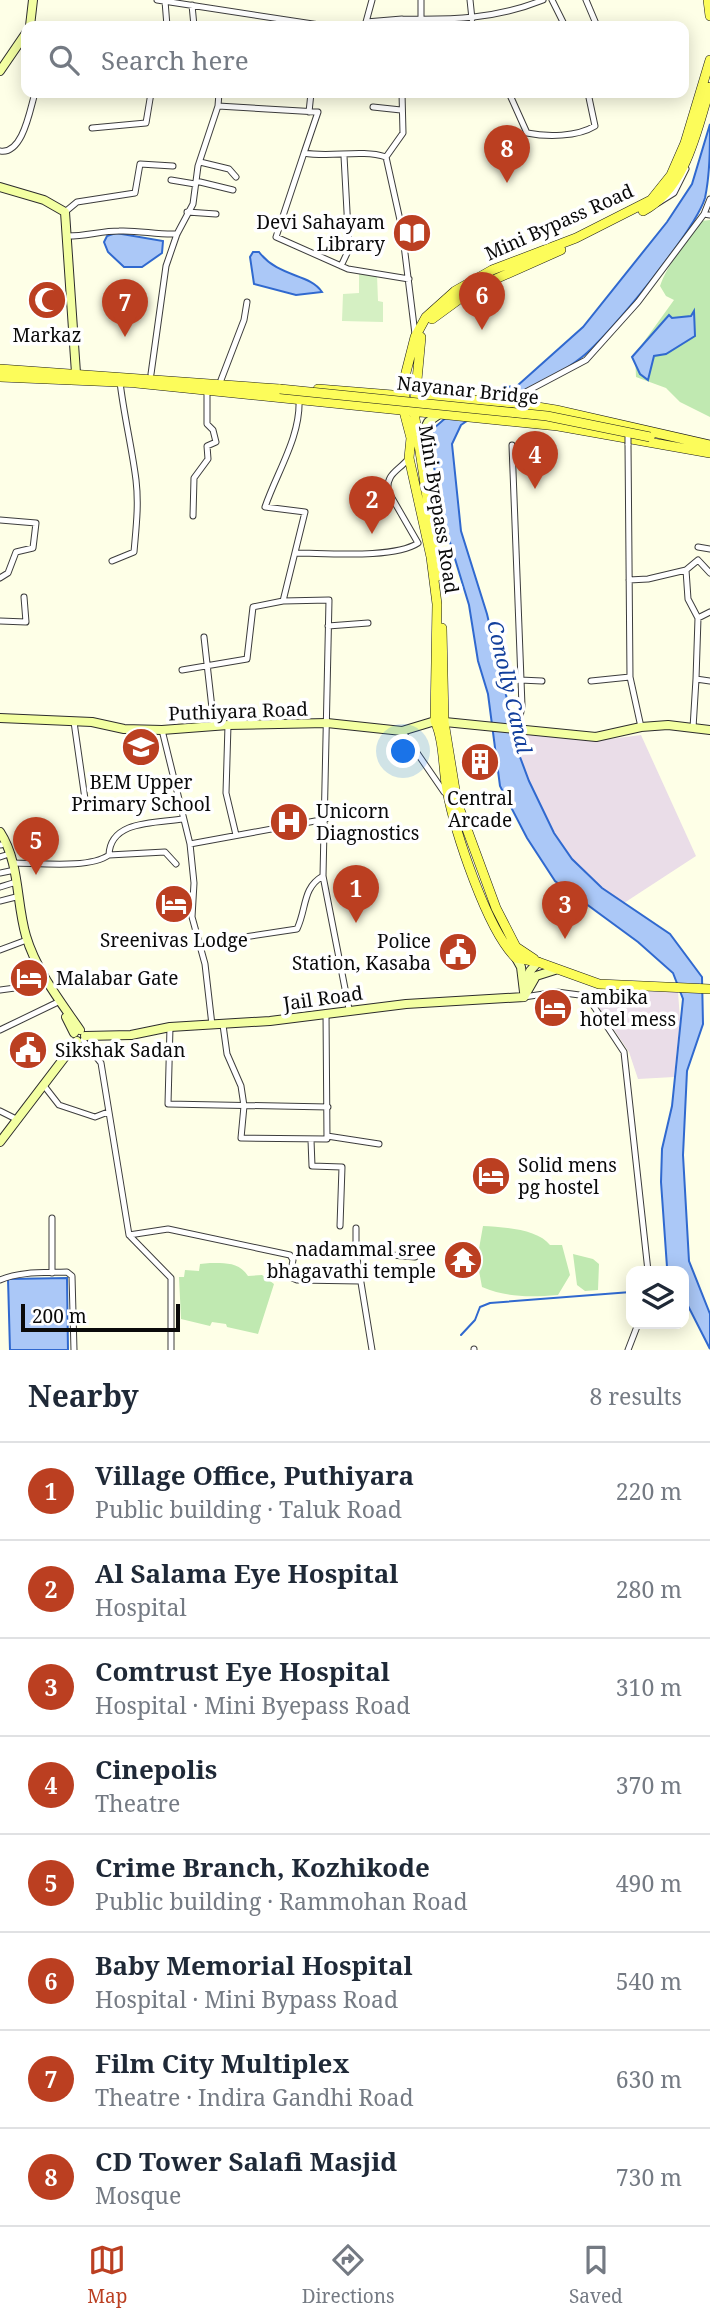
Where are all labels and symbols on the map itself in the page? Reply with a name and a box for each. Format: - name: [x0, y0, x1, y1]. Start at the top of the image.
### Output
- pin: 8: [484, 125, 530, 183]
- street label: Mini Bypass Road: [481, 177, 638, 266]
- place label: Devi Sahayam Library: [256, 209, 385, 257]
- library icon: Devi Sahayam Library: [391, 212, 433, 254]
- pin: 6: [459, 272, 505, 330]
- mosque icon: Markaz: [26, 279, 68, 321]
- pin: 7: [102, 279, 148, 337]
- place label: Markaz: [13, 322, 82, 348]
- street label: Nayanar Bridge: [396, 370, 540, 410]
- street label: Mini Byepass Road: [413, 423, 465, 595]
- pin: 4: [512, 431, 558, 489]
- pin: 2: [349, 476, 395, 534]
- water label: Conolly Canal: [481, 618, 539, 757]
- street label: Puthiyara Road: [168, 696, 309, 726]
- school or university icon: BEM Upper Primary School: [120, 726, 162, 768]
- your location: [386, 734, 420, 768]
- building icon: Central Arcade: [459, 741, 501, 783]
- place label: BEM Upper Primary School: [71, 769, 211, 817]
- place label: Central Arcade: [447, 785, 513, 833]
- place label: Unicorn Diagnostics: [316, 798, 419, 846]
- hospital icon: Unicorn Diagnostics: [268, 801, 310, 843]
- pin: 5: [13, 817, 59, 875]
- pin: 1: [333, 865, 379, 923]
- pin: 3: [542, 881, 588, 939]
- hotel icon: Sreenivas Lodge: [153, 883, 195, 925]
- place label: Sreenivas Lodge: [100, 927, 248, 953]
- place label: Police Station, Kasaba: [292, 928, 431, 976]
- public building icon: Police Station, Kasaba: [437, 931, 479, 973]
- hotel icon: Malabar Gate: [8, 957, 50, 999]
- place label: Malabar Gate: [56, 965, 178, 991]
- street label: Jail Road: [280, 980, 365, 1017]
- place label: ambika hotel mess: [580, 984, 676, 1032]
- hotel icon: ambika hotel mess: [532, 987, 574, 1029]
- public building icon: Sikshak Sadan: [7, 1029, 49, 1071]
- place label: Sikshak Sadan: [55, 1037, 186, 1063]
- place label: Solid mens pg hostel: [518, 1152, 617, 1200]
- hotel icon: Solid mens pg hostel: [470, 1155, 512, 1197]
- place label: nadammal sree bhagavathi temple: [267, 1236, 436, 1284]
- temple icon: nadammal sree bhagavathi temple: [442, 1239, 484, 1281]
- scale bar: [21, 1301, 180, 1333]

